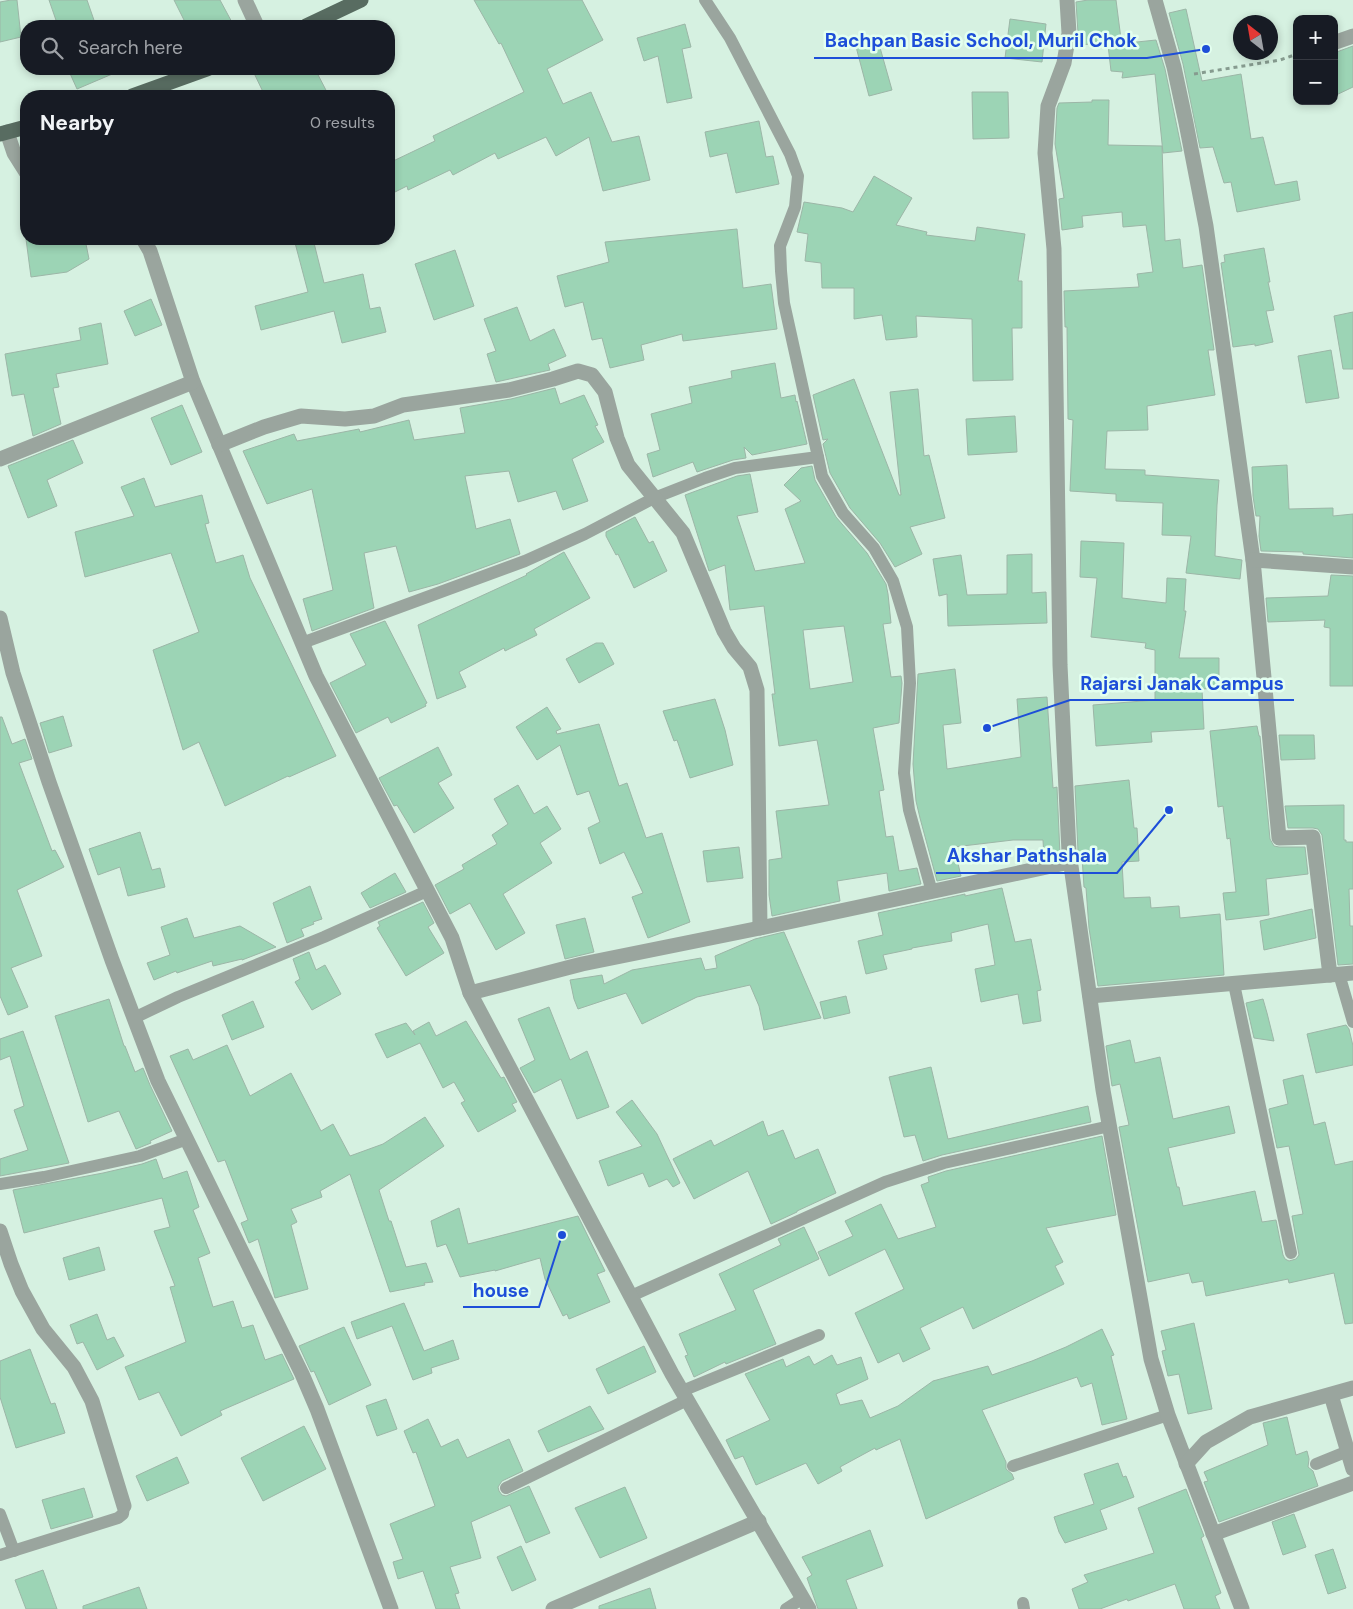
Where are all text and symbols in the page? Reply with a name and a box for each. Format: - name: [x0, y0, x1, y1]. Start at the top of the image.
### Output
- north arrow: [1233, 15, 1278, 60]
- map controls: [1293, 15, 1338, 105]
- button: +: [1293, 15, 1338, 60]
- search box: [20, 20, 395, 75]
- callout: Bachpan Basic School, Muril Chok: [814, 24, 1147, 58]
- text: Bachpan Basic School, Muril Chok: [825, 28, 1137, 53]
- icon: search: [38, 34, 66, 62]
- text: Search here: [78, 35, 183, 60]
- button: −: [1293, 60, 1338, 105]
- text: Nearby: [40, 109, 114, 137]
- text: 0 results: [310, 112, 375, 133]
- callout: Rajarsi Janak Campus: [1070, 666, 1294, 700]
- text: Rajarsi Janak Campus: [1080, 671, 1284, 696]
- callout: Akshar Pathshala: [936, 839, 1117, 873]
- text: Akshar Pathshala: [947, 843, 1107, 868]
- callout: house: [463, 1273, 539, 1307]
- text: house: [473, 1278, 529, 1303]

